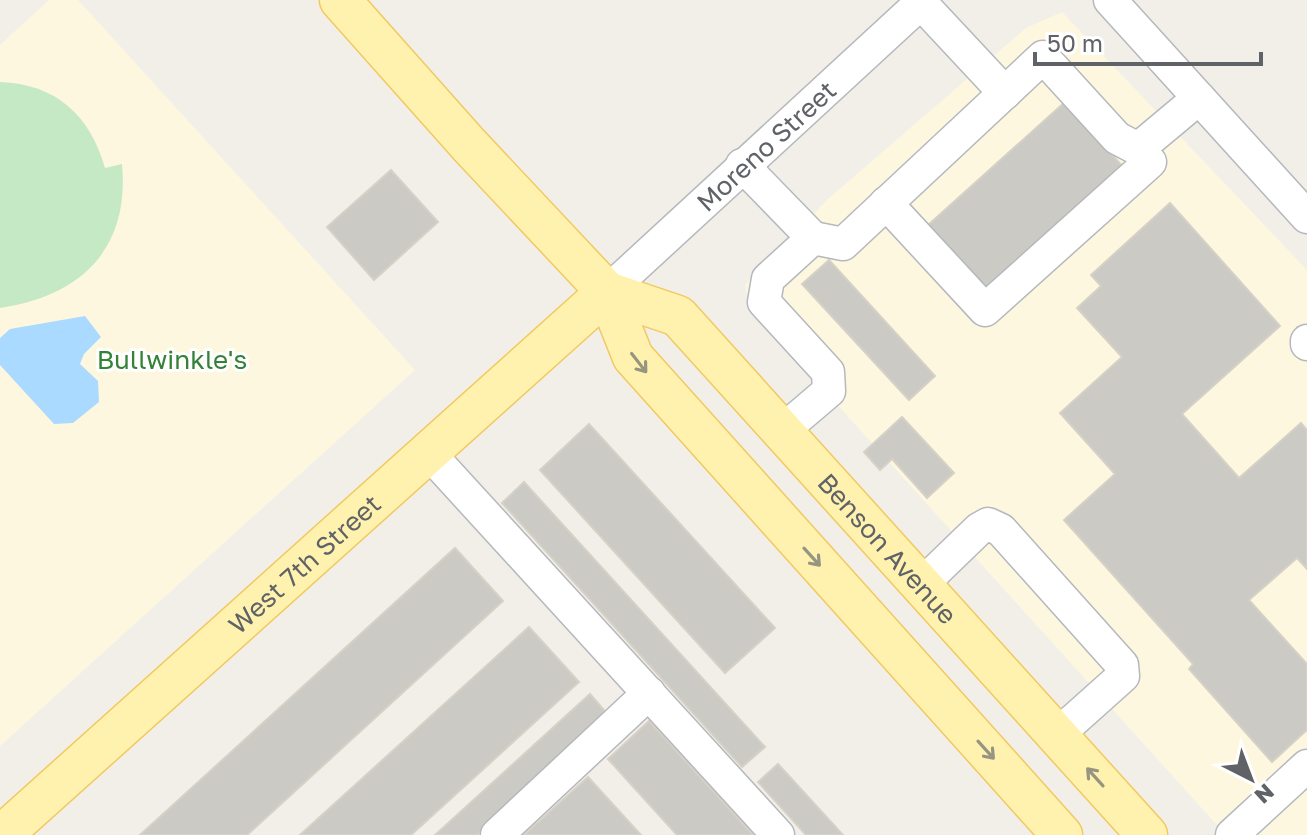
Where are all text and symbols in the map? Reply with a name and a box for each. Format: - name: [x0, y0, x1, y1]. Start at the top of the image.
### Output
- scale bar: [1035, 16, 1261, 66]
- text: 50 m: [1047, 28, 1103, 57]
- street label: Moreno Street: [690, 74, 842, 217]
- park label: Bullwinkle's: [97, 344, 247, 375]
- one-way arrow: [631, 352, 648, 373]
- street label: Benson Avenue: [812, 467, 964, 630]
- street label: West 7th Street: [222, 488, 386, 640]
- one-way arrow: [803, 546, 821, 566]
- north arrow: [1211, 739, 1291, 819]
- one-way arrow: [976, 740, 994, 760]
- one-way arrow: [1085, 767, 1104, 787]
- text: N: [1249, 779, 1280, 810]

